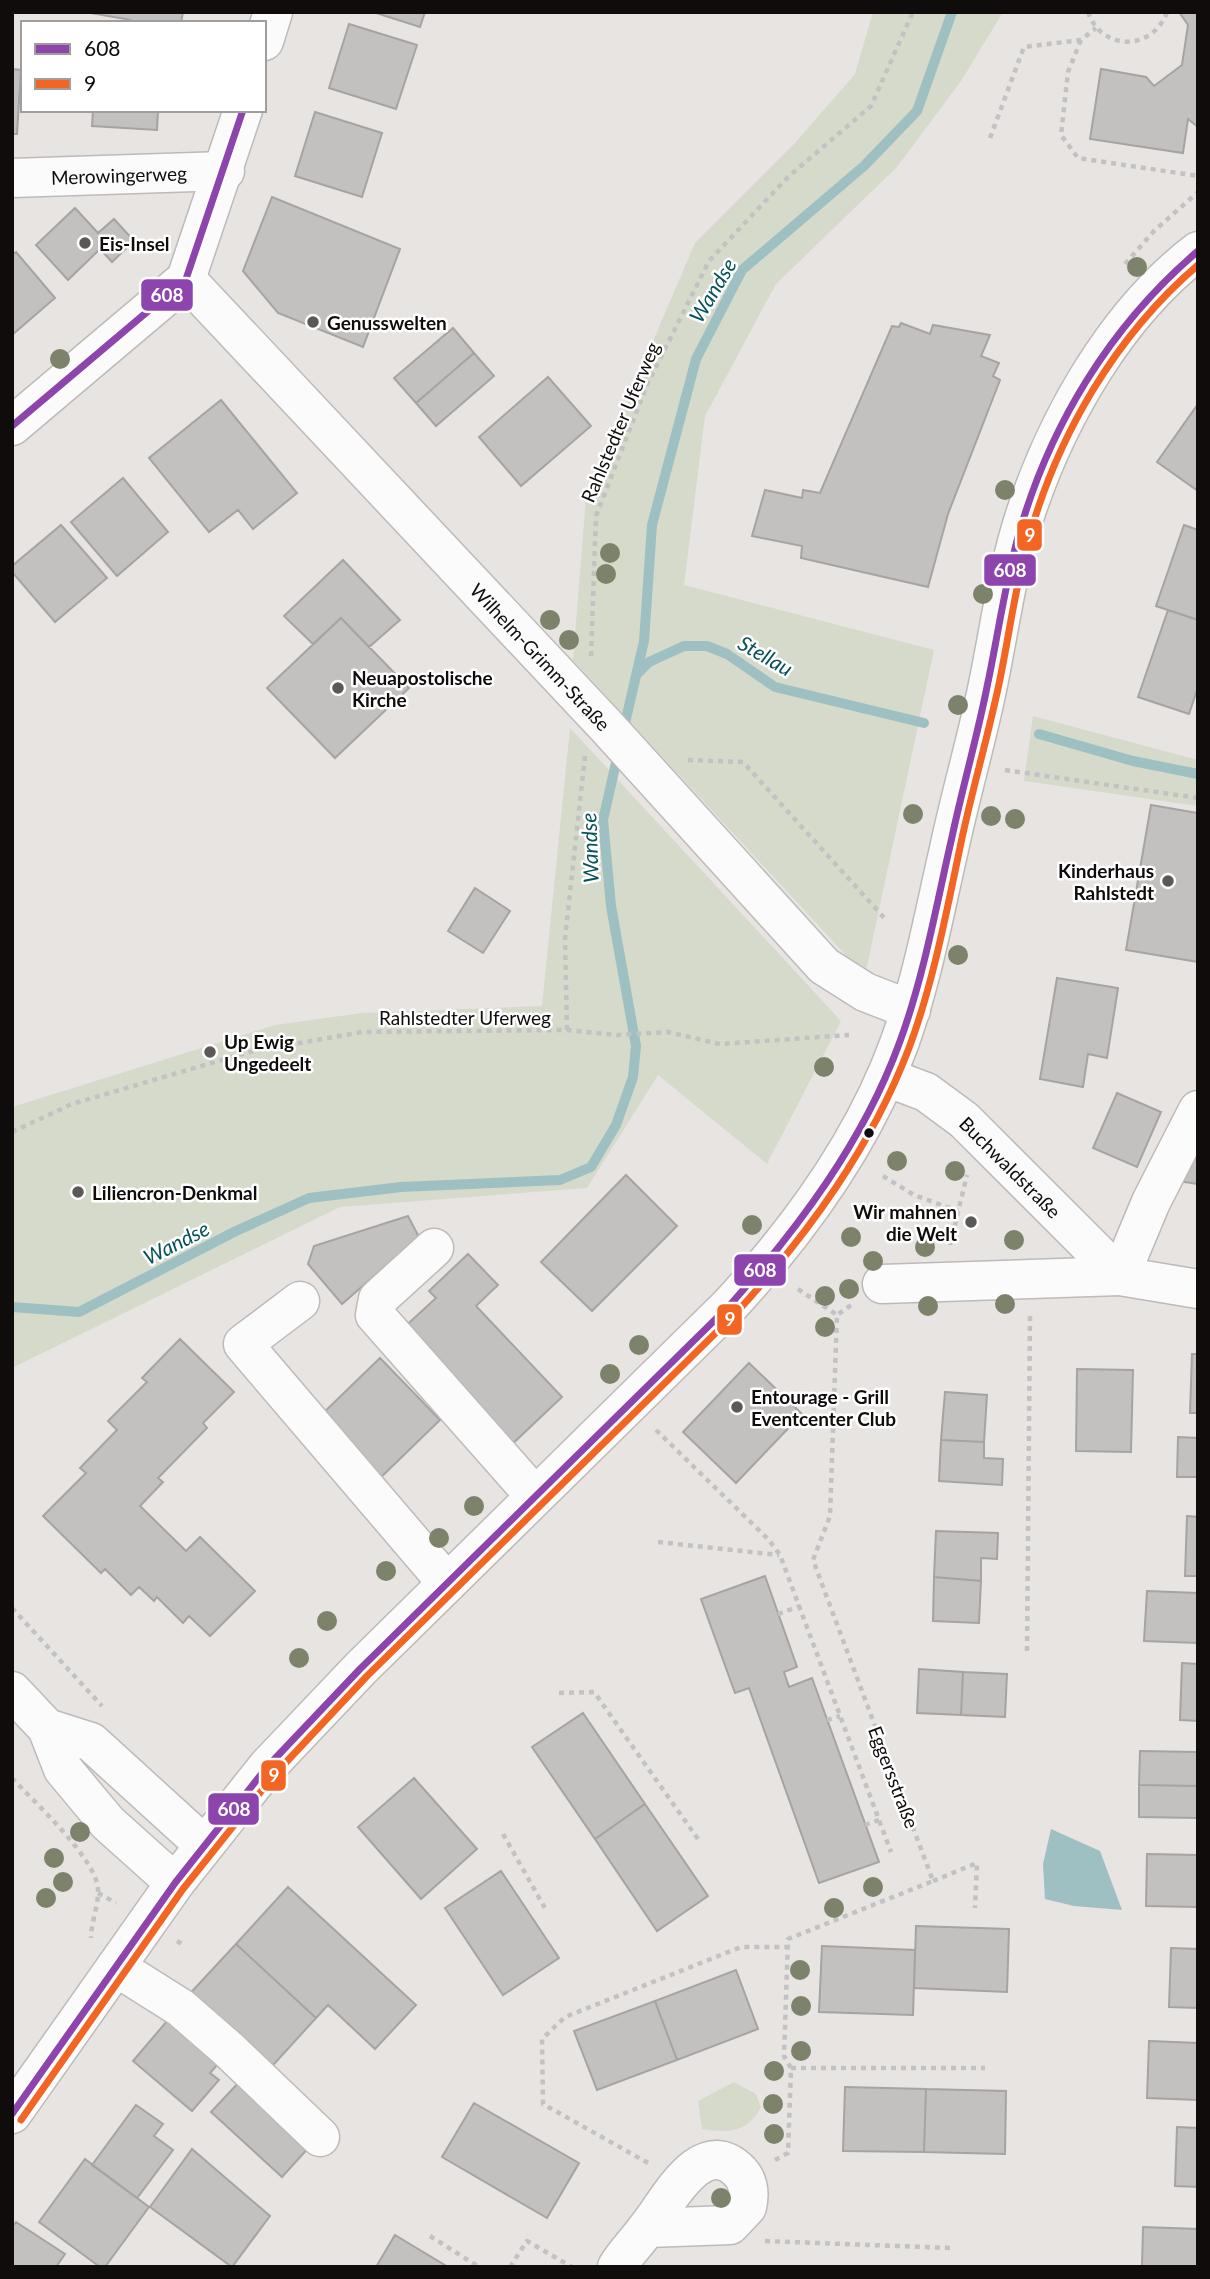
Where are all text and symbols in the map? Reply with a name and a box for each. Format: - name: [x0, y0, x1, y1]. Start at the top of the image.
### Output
- legend: [21, 21, 266, 112]
- text: 608: [84, 35, 121, 60]
- text: 9: [84, 70, 96, 95]
- street label: Merowingerweg: [51, 161, 187, 188]
- place label: Eis-Insel: [99, 232, 170, 255]
- marker: Eis-Insel: [77, 235, 93, 251]
- water label: Wandse: [683, 253, 741, 327]
- line badge: 608: [140, 278, 194, 312]
- text: 608: [150, 283, 184, 306]
- place label: Genusswelten: [327, 311, 447, 334]
- marker: Genusswelten: [305, 314, 321, 330]
- street label: Rahlstedter Uferweg: [576, 338, 664, 506]
- line badge: 9: [1016, 518, 1043, 552]
- text: 9: [1024, 523, 1036, 546]
- line badge: 608: [983, 553, 1037, 587]
- text: 608: [993, 558, 1027, 581]
- street label: Wilhelm-Grimm-Straße: [466, 578, 616, 735]
- water label: Stellau: [734, 629, 798, 681]
- place label: Neuapostolische Kirche: [352, 666, 493, 711]
- marker: Neuapostolische Kirche: [330, 680, 346, 696]
- water label: Wandse: [575, 812, 603, 884]
- place label: Kinderhaus Rahlstedt: [1058, 859, 1154, 904]
- marker: Kinderhaus Rahlstedt: [1160, 873, 1176, 889]
- street label: Rahlstedter Uferweg: [379, 1006, 551, 1029]
- place label: Up Ewig Ungedeelt: [224, 1030, 311, 1075]
- marker: Up Ewig Ungedeelt: [202, 1044, 218, 1060]
- street label: Buchwaldstraße: [955, 1111, 1066, 1222]
- unlabelled marker: [862, 1126, 876, 1140]
- place label: Liliencron-Denkmal: [92, 1181, 257, 1204]
- marker: Liliencron-Denkmal: [70, 1184, 86, 1200]
- place label: Wir mahnen die Welt: [853, 1200, 957, 1245]
- marker: Wir mahnen die Welt: [963, 1214, 979, 1230]
- water label: Wandse: [139, 1215, 213, 1269]
- line badge: 608: [733, 1253, 787, 1287]
- text: 608: [743, 1258, 777, 1281]
- line badge: 9: [716, 1303, 743, 1336]
- text: 9: [724, 1307, 736, 1330]
- place label: Entourage - Grill Eventcenter Club: [751, 1385, 896, 1430]
- marker: Entourage - Grill Eventcenter Club: [729, 1399, 745, 1415]
- street label: Eggersstraße: [864, 1723, 924, 1831]
- line badge: 9: [260, 1759, 287, 1792]
- text: 9: [268, 1763, 280, 1786]
- line badge: 608: [207, 1792, 260, 1826]
- text: 608: [217, 1797, 251, 1820]

